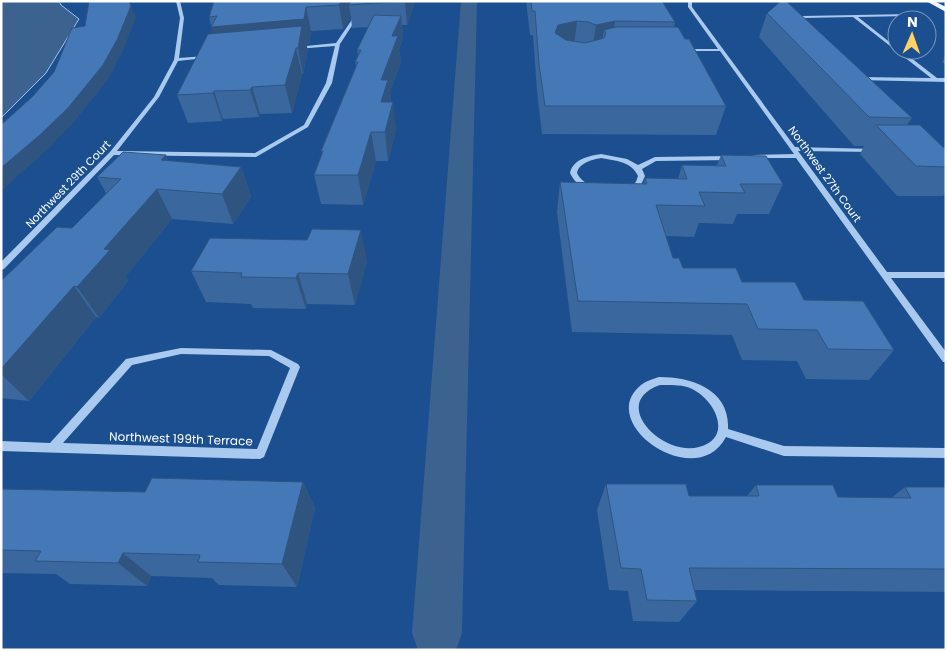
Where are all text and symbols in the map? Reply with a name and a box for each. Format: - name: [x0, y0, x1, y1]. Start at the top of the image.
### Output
- north arrow: [887, 10, 937, 60]
- text: N: [907, 12, 918, 32]
- street label: Northwest 27th Court: [785, 123, 865, 225]
- street label: Northwest 29th Court: [22, 137, 114, 231]
- street label: Northwest 199th Terrace: [109, 427, 253, 450]

